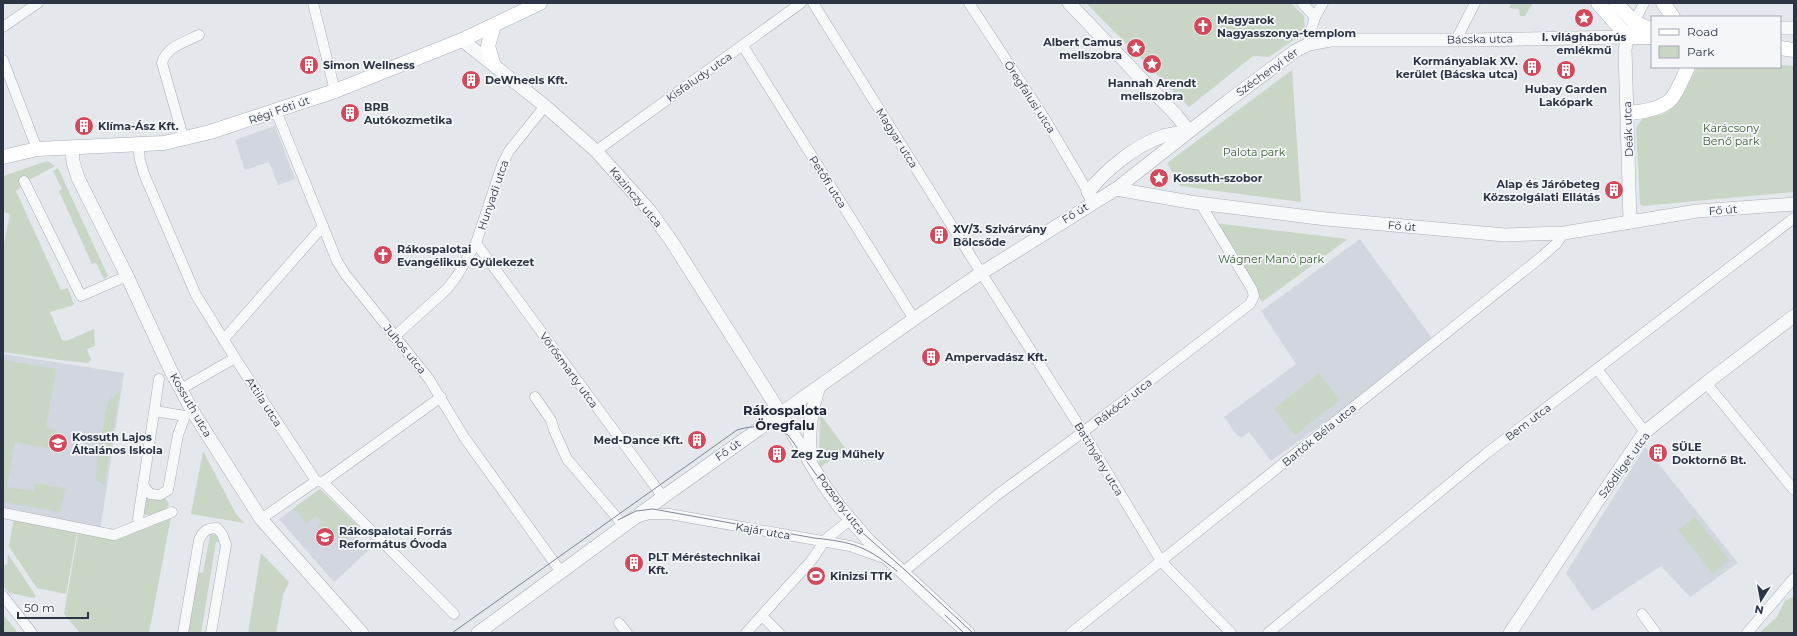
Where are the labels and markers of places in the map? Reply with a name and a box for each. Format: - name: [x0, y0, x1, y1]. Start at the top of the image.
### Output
- place icon: I. világháborús emlékmű: [1573, 7, 1595, 29]
- place label: Magyarok Nagyasszonya-templom: [1217, 13, 1356, 40]
- church icon: Magyarok Nagyasszonya-templom: [1192, 15, 1214, 37]
- place label: I. világháborús emlékmű: [1542, 30, 1626, 57]
- place label: Albert Camus mellszobra: [1042, 35, 1122, 62]
- place icon: Albert Camus mellszobra: [1125, 37, 1147, 59]
- place icon: Hannah Arendt mellszobra: [1141, 53, 1163, 75]
- building icon: Simon Wellness: [298, 54, 320, 76]
- place label: Kormányablak XV. kerület (Bácska utca): [1396, 54, 1518, 81]
- building icon: Kormányablak XV. kerület (Bácska utca): [1521, 56, 1543, 78]
- place label: Simon Wellness: [323, 58, 415, 72]
- building icon: Hubay Garden Lakópark: [1555, 59, 1577, 81]
- building icon: DeWheels Kft.: [460, 69, 482, 91]
- place label: DeWheels Kft.: [485, 73, 568, 87]
- place label: Hannah Arendt mellszobra: [1108, 76, 1196, 103]
- place label: Hubay Garden Lakópark: [1525, 82, 1607, 109]
- place label: BRB Autókozmetika: [363, 100, 452, 127]
- building icon: BRB Autókozmetika: [339, 102, 361, 124]
- building icon: Klíma-Ász Kft.: [73, 115, 95, 137]
- place label: Klíma-Ász Kft.: [98, 119, 179, 133]
- place icon: Kossuth-szobor: [1148, 167, 1170, 189]
- place label: Kossuth-szobor: [1173, 171, 1263, 185]
- place label: Alap és Járóbeteg Közszolgálati Ellátás: [1483, 177, 1600, 204]
- building icon: Alap és Járóbeteg Közszolgálati Ellátás: [1603, 179, 1625, 201]
- place label: XV/3. Szivárvány Bölcsőde: [953, 222, 1047, 249]
- building icon: XV/3. Szivárvány Bölcsőde: [928, 224, 950, 246]
- place label: Rákospalotai Evangélikus Gyülekezet: [397, 242, 534, 269]
- church icon: Rákospalotai Evangélikus Gyülekezet: [372, 244, 394, 266]
- building icon: Ampervadász Kft.: [920, 346, 942, 368]
- place label: Ampervadász Kft.: [944, 350, 1047, 364]
- building icon: Med-Dance Kft.: [686, 429, 708, 451]
- place label: Kossuth Lajos Általános Iskola: [71, 430, 163, 457]
- school or university icon: Kossuth Lajos Általános Iskola: [47, 432, 69, 454]
- place label: Med-Dance Kft.: [594, 433, 683, 447]
- place label: SÜLE Doktornő Bt.: [1672, 440, 1746, 467]
- building icon: SÜLE Doktornő Bt.: [1647, 442, 1669, 464]
- building icon: Zeg Zug Műhely: [766, 443, 788, 465]
- place label: Zeg Zug Műhely: [791, 447, 885, 461]
- place label: Rákospalotai Forrás Református Óvoda: [339, 524, 452, 551]
- school or university icon: Rákospalotai Forrás Református Óvoda: [314, 526, 336, 548]
- place label: PLT Méréstechnikai Kft.: [648, 550, 760, 577]
- building icon: PLT Méréstechnikai Kft.: [623, 552, 645, 574]
- sports icon: Kinizsi TTK: [805, 565, 827, 587]
- place label: Kinizsi TTK: [830, 569, 893, 583]

